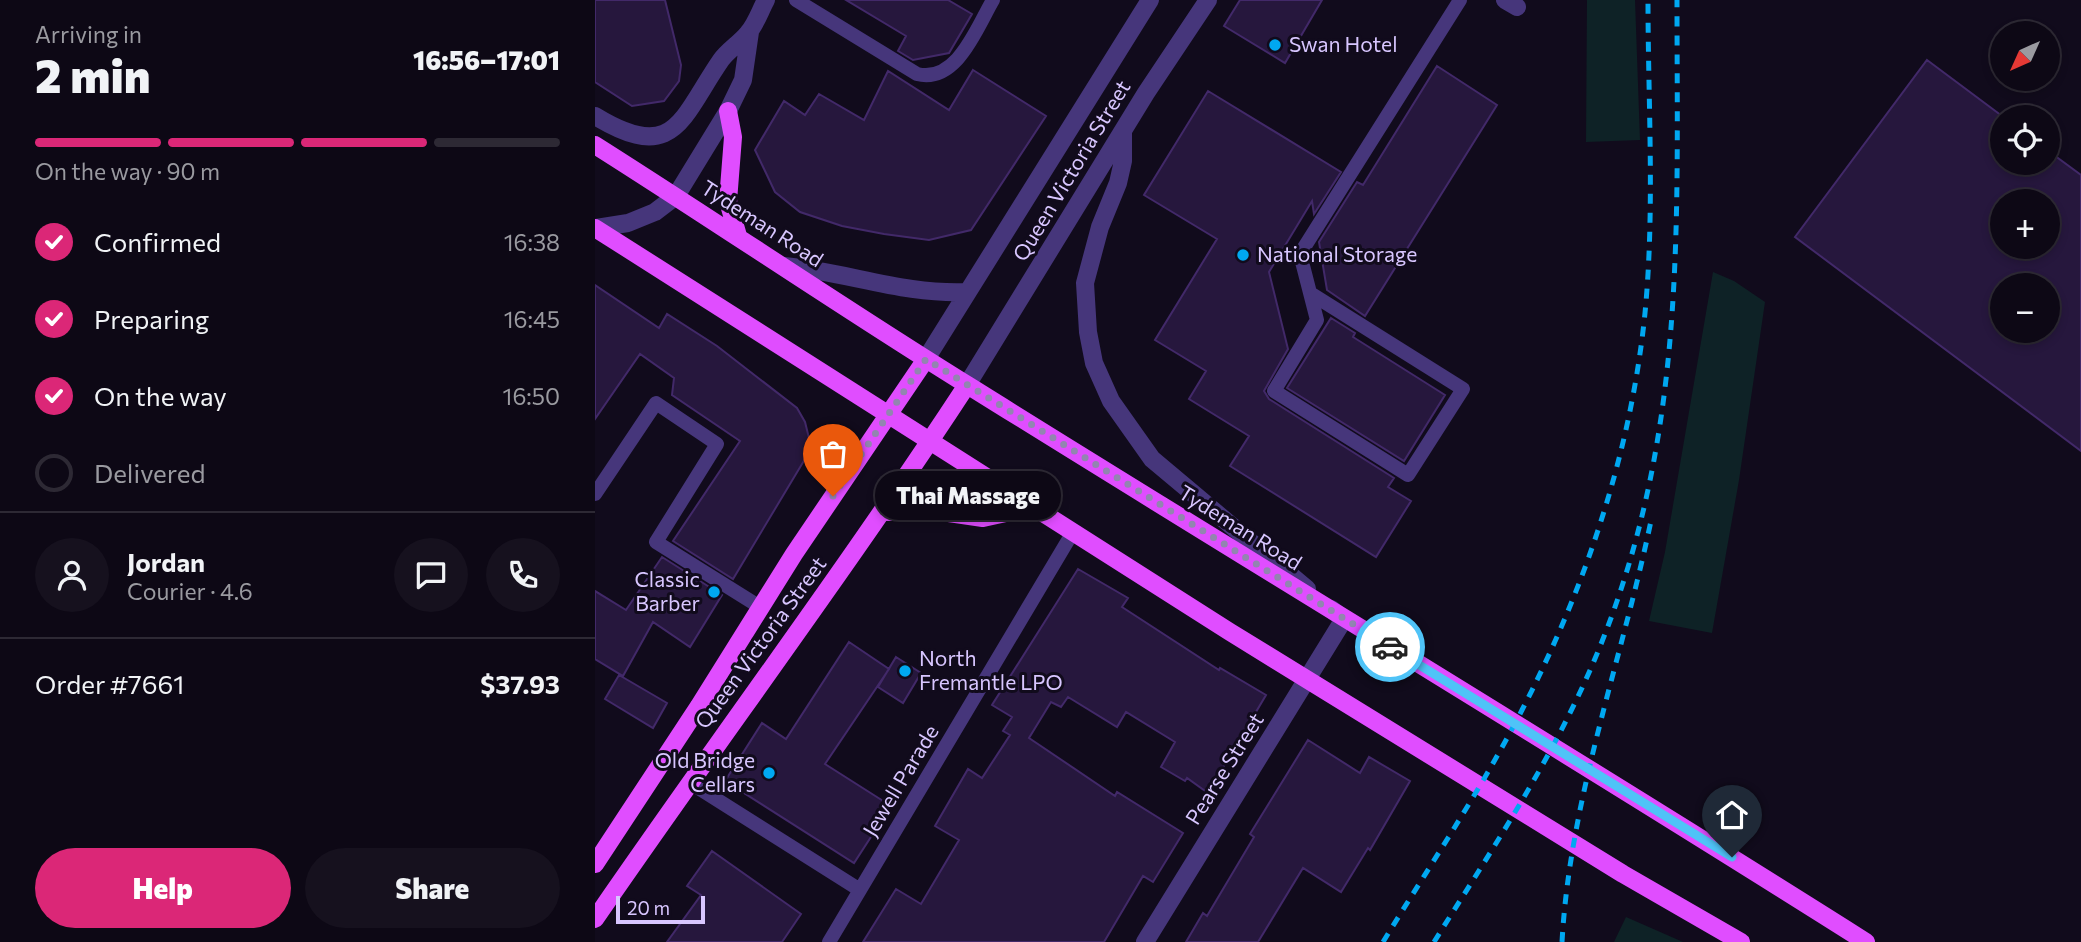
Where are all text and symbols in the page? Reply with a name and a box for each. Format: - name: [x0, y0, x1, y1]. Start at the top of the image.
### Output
- text: Arriving in: [35, 20, 142, 48]
- north arrow: [1990, 21, 2060, 91]
- map controls: [1990, 21, 2060, 343]
- place label: Swan Hotel: [1289, 31, 1397, 56]
- marker: Swan Hotel: [1267, 37, 1283, 53]
- text: 16:56–17:01: [413, 44, 560, 75]
- text: 2 min: [35, 46, 151, 102]
- street label: Queen Victoria Street: [1007, 75, 1135, 265]
- button: locate: [1990, 105, 2060, 175]
- text: On the way · 90 m: [35, 157, 220, 185]
- street label: Tydeman Road: [697, 174, 828, 271]
- button: +: [1990, 189, 2060, 259]
- icon: check: [35, 223, 73, 261]
- text: Confirmed: [94, 226, 221, 257]
- text: 16:38: [504, 228, 560, 256]
- place label: National Storage: [1257, 241, 1417, 266]
- marker: National Storage: [1235, 247, 1251, 263]
- button: −: [1990, 273, 2060, 343]
- icon: check: [35, 300, 73, 338]
- text: Preparing: [94, 303, 209, 334]
- text: 16:45: [504, 305, 560, 333]
- icon: check: [35, 377, 73, 415]
- text: On the way: [94, 380, 227, 411]
- text: 16:50: [503, 382, 560, 410]
- pin: [803, 424, 863, 496]
- icon: bag: [814, 435, 852, 473]
- text: Delivered: [94, 457, 205, 488]
- callout: Thai Massage: [875, 472, 1061, 520]
- street label: Tydeman Road: [1175, 479, 1307, 575]
- text: Thai Massage: [896, 481, 1040, 509]
- button: person: [35, 538, 109, 612]
- button: chat: [394, 538, 468, 612]
- button: phone: [486, 538, 560, 612]
- text: Jordan: [127, 546, 205, 577]
- street label: Queen Victoria Street: [689, 551, 831, 733]
- place label: Classic Barber: [634, 566, 700, 615]
- text: Courier · 4.6: [127, 577, 253, 605]
- marker: Classic Barber: [706, 584, 722, 600]
- courier: [1355, 612, 1425, 682]
- icon: car: [1371, 628, 1409, 666]
- place label: North Fremantle LPO: [919, 645, 1063, 694]
- marker: North Fremantle LPO: [897, 663, 913, 679]
- text: Order #7661: [35, 668, 184, 699]
- text: $37.93: [480, 668, 560, 699]
- street label: Pearse Street: [1179, 708, 1268, 829]
- street label: Jewell Parade: [857, 720, 943, 841]
- place label: Old Bridge Cellars: [655, 747, 755, 796]
- marker: Old Bridge Cellars: [761, 765, 777, 781]
- pin: [1702, 785, 1762, 857]
- icon: home: [1713, 796, 1751, 834]
- button: Help: [35, 848, 291, 928]
- button: Share: [305, 848, 560, 928]
- scale bar: [616, 893, 705, 925]
- text: 20 m: [627, 896, 670, 919]

